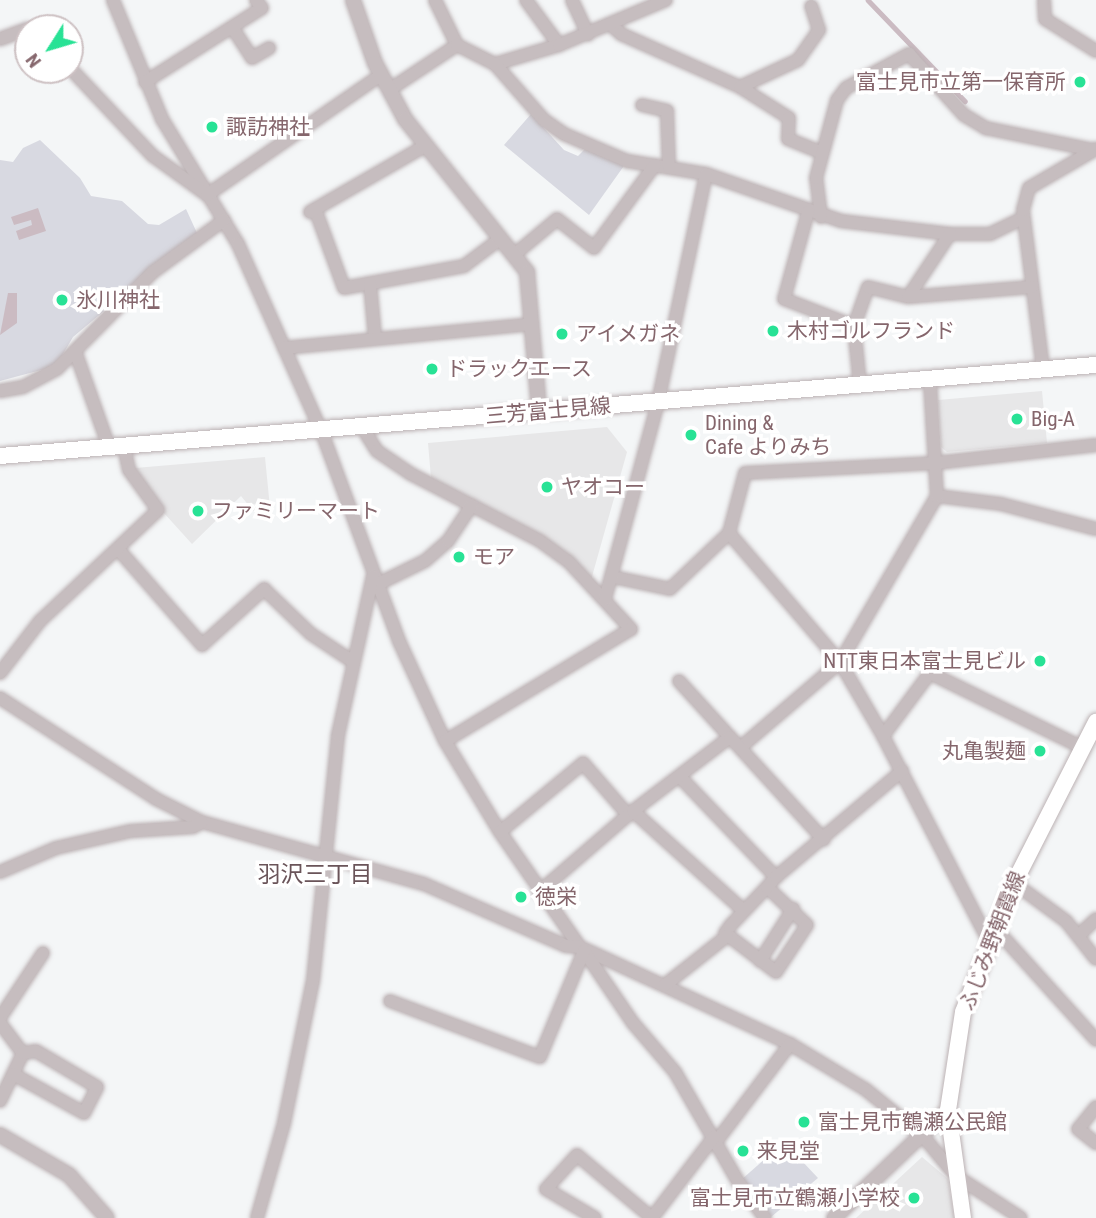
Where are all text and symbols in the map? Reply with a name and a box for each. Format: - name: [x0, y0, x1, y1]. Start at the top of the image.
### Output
- north arrow: [14, 14, 84, 84]
- text: N: [21, 49, 46, 72]
- place label: 富士見市立第一保育所: [856, 69, 1066, 95]
- marker: 富士見市立第一保育所: [1072, 74, 1088, 90]
- place label: 諏訪神社: [226, 114, 310, 140]
- marker: 諏訪神社: [204, 119, 220, 135]
- place label: 氷川神社: [76, 287, 160, 313]
- marker: 氷川神社: [54, 292, 70, 308]
- place label: 木村ゴルフランド: [787, 318, 955, 344]
- place label: アイメガネ: [576, 321, 681, 347]
- marker: 木村ゴルフランド: [765, 323, 781, 339]
- marker: アイメガネ: [554, 326, 570, 342]
- place label: ドラックエース: [446, 356, 593, 382]
- marker: ドラックエース: [424, 361, 440, 377]
- street label: 三芳富士見線: [484, 393, 612, 429]
- place label: Big-A: [1031, 406, 1075, 432]
- place label: Dining & Cafe よりみち: [705, 410, 832, 460]
- marker: Big-A: [1009, 411, 1025, 427]
- marker: Dining & Cafe よりみち: [683, 427, 699, 443]
- place label: ヤオコー: [561, 474, 645, 500]
- marker: ヤオコー: [539, 479, 555, 495]
- place label: ファミリーマート: [212, 498, 380, 524]
- marker: ファミリーマート: [190, 503, 206, 519]
- place label: モア: [473, 544, 515, 570]
- marker: モア: [451, 549, 467, 565]
- place label: NTT東日本富士見ビル: [823, 648, 1026, 674]
- marker: NTT東日本富士見ビル: [1032, 653, 1048, 669]
- place label: 丸亀製麺: [942, 738, 1026, 764]
- marker: 丸亀製麺: [1032, 743, 1048, 759]
- district label: 羽沢三丁目: [258, 861, 372, 889]
- street label: ふじみ野朝霞線: [954, 868, 1030, 1014]
- place label: 徳栄: [535, 884, 577, 910]
- marker: 徳栄: [513, 889, 529, 905]
- place label: 富士見市鶴瀬公民館: [818, 1109, 1007, 1135]
- marker: 富士見市鶴瀬公民館: [796, 1114, 812, 1130]
- place label: 来見堂: [757, 1138, 820, 1164]
- marker: 来見堂: [735, 1143, 751, 1159]
- place label: 富士見市立鶴瀬小学校: [690, 1185, 900, 1211]
- marker: 富士見市立鶴瀬小学校: [906, 1190, 922, 1206]

